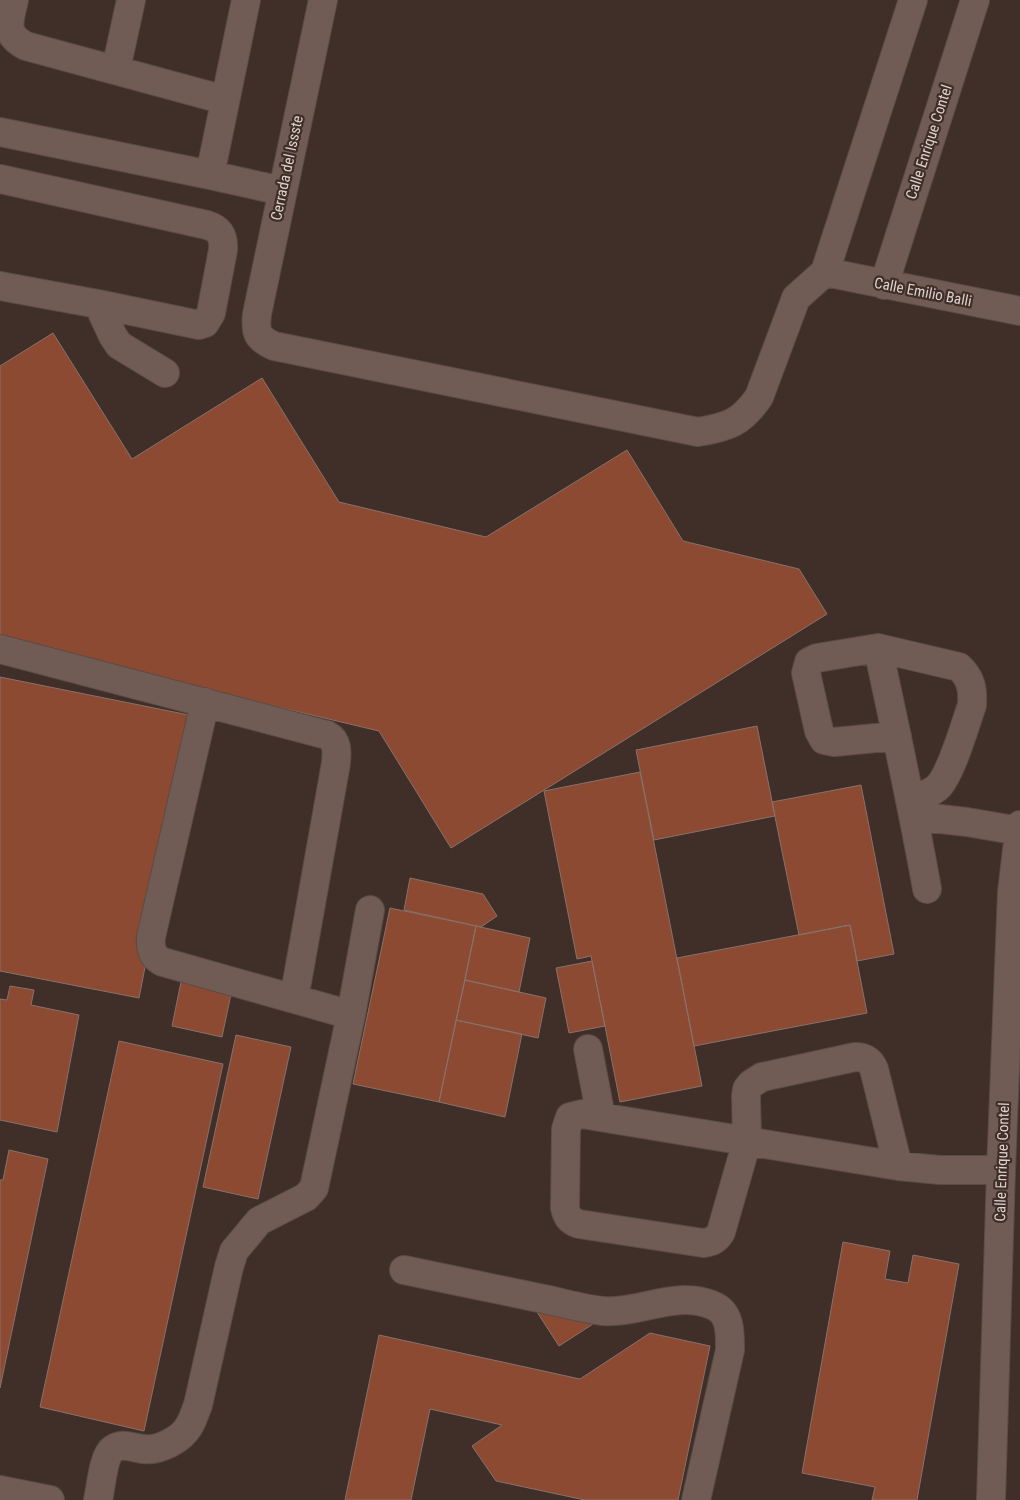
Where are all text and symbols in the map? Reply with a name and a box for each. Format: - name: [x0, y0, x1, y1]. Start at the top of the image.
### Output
- street label: Calle Enrique Contel: [902, 83, 956, 201]
- street label: Cerrada del Issste: [267, 114, 307, 222]
- street label: Calle Emilio Balli: [873, 274, 973, 310]
- street label: Calle Enrique Contel: [991, 1102, 1013, 1222]

